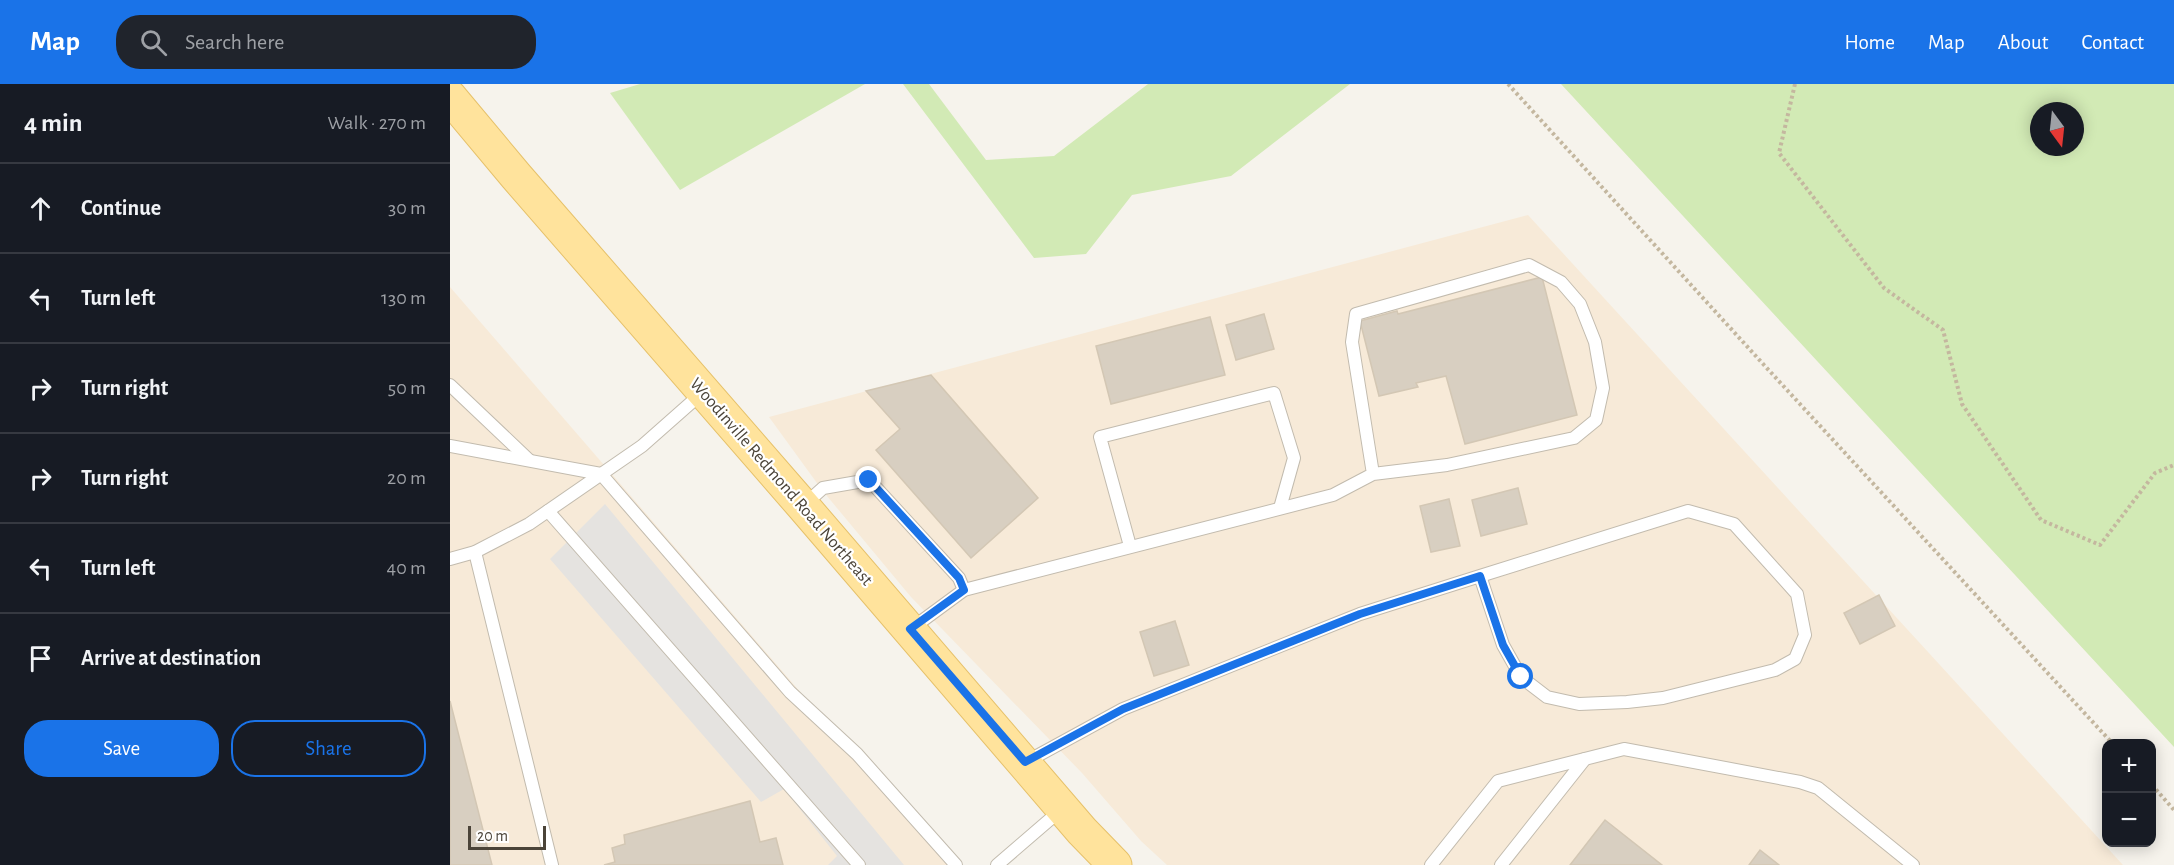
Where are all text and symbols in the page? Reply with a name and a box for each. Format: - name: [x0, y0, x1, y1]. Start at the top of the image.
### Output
- search box: [116, 15, 536, 69]
- icon: search: [137, 26, 170, 59]
- text: Map: [30, 28, 80, 56]
- text: Search here: [185, 31, 284, 53]
- text: Home: [1844, 32, 1895, 53]
- text: Map: [1928, 32, 1965, 53]
- text: About: [1998, 32, 2048, 53]
- text: Contact: [2081, 32, 2144, 53]
- north arrow: [2030, 102, 2084, 156]
- text: 4 min: [24, 110, 83, 136]
- text: Walk · 270 m: [327, 113, 426, 133]
- icon: ahead: [24, 192, 57, 225]
- text: Continue: [81, 197, 161, 219]
- text: 30 m: [388, 198, 426, 218]
- icon: left: [24, 282, 57, 315]
- text: Turn left: [81, 287, 155, 309]
- text: 130 m: [381, 288, 426, 308]
- icon: right: [24, 372, 57, 405]
- street label: Woodinville Redmond Road Northeast: [686, 375, 876, 589]
- text: Turn right: [81, 377, 168, 399]
- text: 50 m: [388, 378, 426, 398]
- icon: right: [24, 462, 57, 495]
- route end: [855, 466, 881, 492]
- text: Turn right: [81, 467, 168, 489]
- text: 20 m: [387, 468, 426, 488]
- icon: left: [24, 552, 57, 585]
- text: Turn left: [81, 557, 155, 579]
- text: 40 m: [387, 558, 426, 578]
- icon: arrive: [24, 642, 57, 675]
- text: Arrive at destination: [81, 647, 261, 669]
- route start: [1507, 663, 1533, 689]
- button: Save: [24, 720, 219, 777]
- button: Share: [231, 720, 426, 777]
- map controls: [2102, 739, 2156, 847]
- button: +: [2102, 739, 2156, 793]
- button: −: [2102, 793, 2156, 847]
- scale bar: [468, 823, 546, 850]
- text: 20 m: [477, 828, 508, 844]

